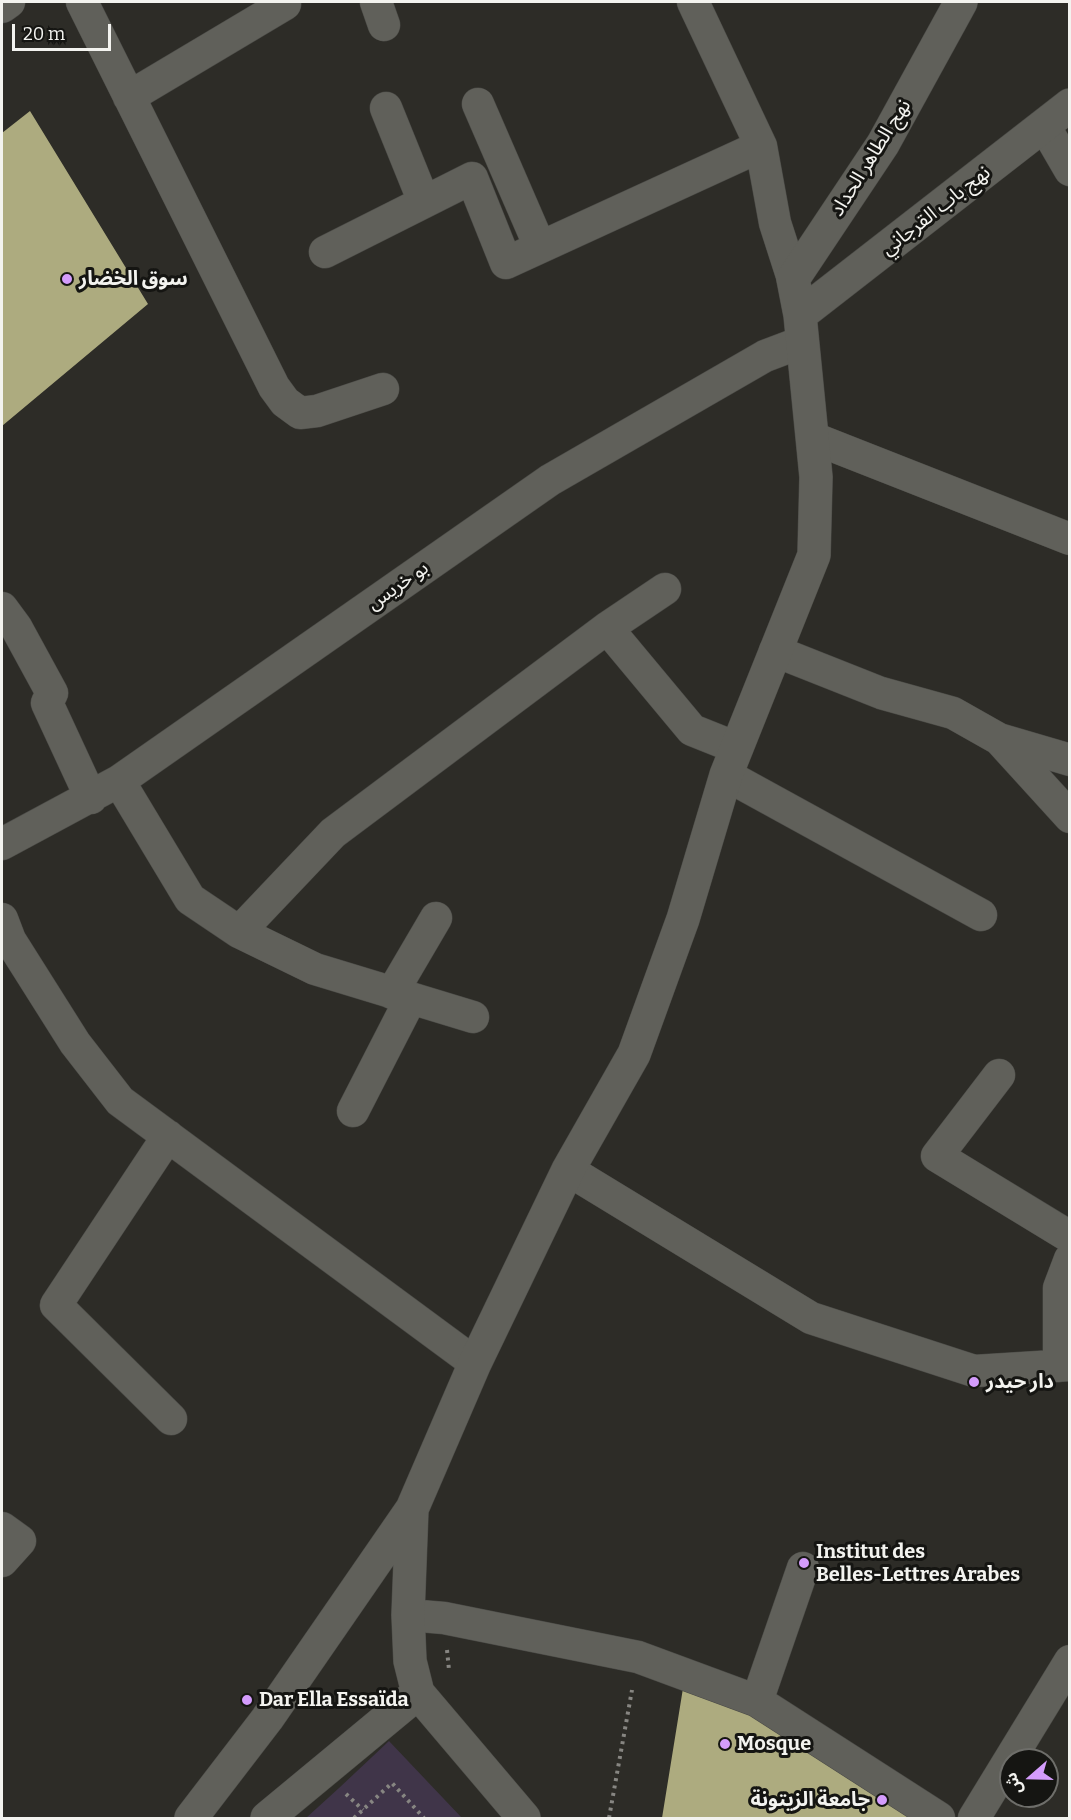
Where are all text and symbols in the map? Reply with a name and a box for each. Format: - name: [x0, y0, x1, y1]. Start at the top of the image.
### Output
- scale bar: [15, 12, 114, 50]
- text: 20 m: [23, 23, 65, 45]
- street label: نهج الطاهر الحداد: [825, 95, 917, 221]
- street label: نهج باب القرجاني: [877, 161, 995, 261]
- place label: سوق الخضار: [79, 267, 188, 291]
- marker: سوق الخضار: [60, 272, 74, 286]
- street label: بو خريس: [363, 556, 433, 616]
- place label: دار حيدر: [986, 1370, 1054, 1394]
- marker: دار حيدر: [967, 1375, 981, 1389]
- place label: Institut des Belles-Lettres Arabes: [816, 1540, 1020, 1587]
- marker: Institut des Belles-Lettres Arabes: [797, 1556, 811, 1570]
- place label: Dar Ella Essaïda: [259, 1688, 409, 1712]
- marker: Dar Ella Essaïda: [240, 1693, 254, 1707]
- place label: Mosque: [737, 1732, 811, 1756]
- marker: Mosque: [718, 1737, 732, 1751]
- north arrow: [999, 1748, 1059, 1808]
- text: ش: [1001, 1770, 1026, 1797]
- place label: جامعة الزيتونة: [751, 1788, 870, 1812]
- marker: جامعة الزيتونة: [875, 1793, 889, 1807]

